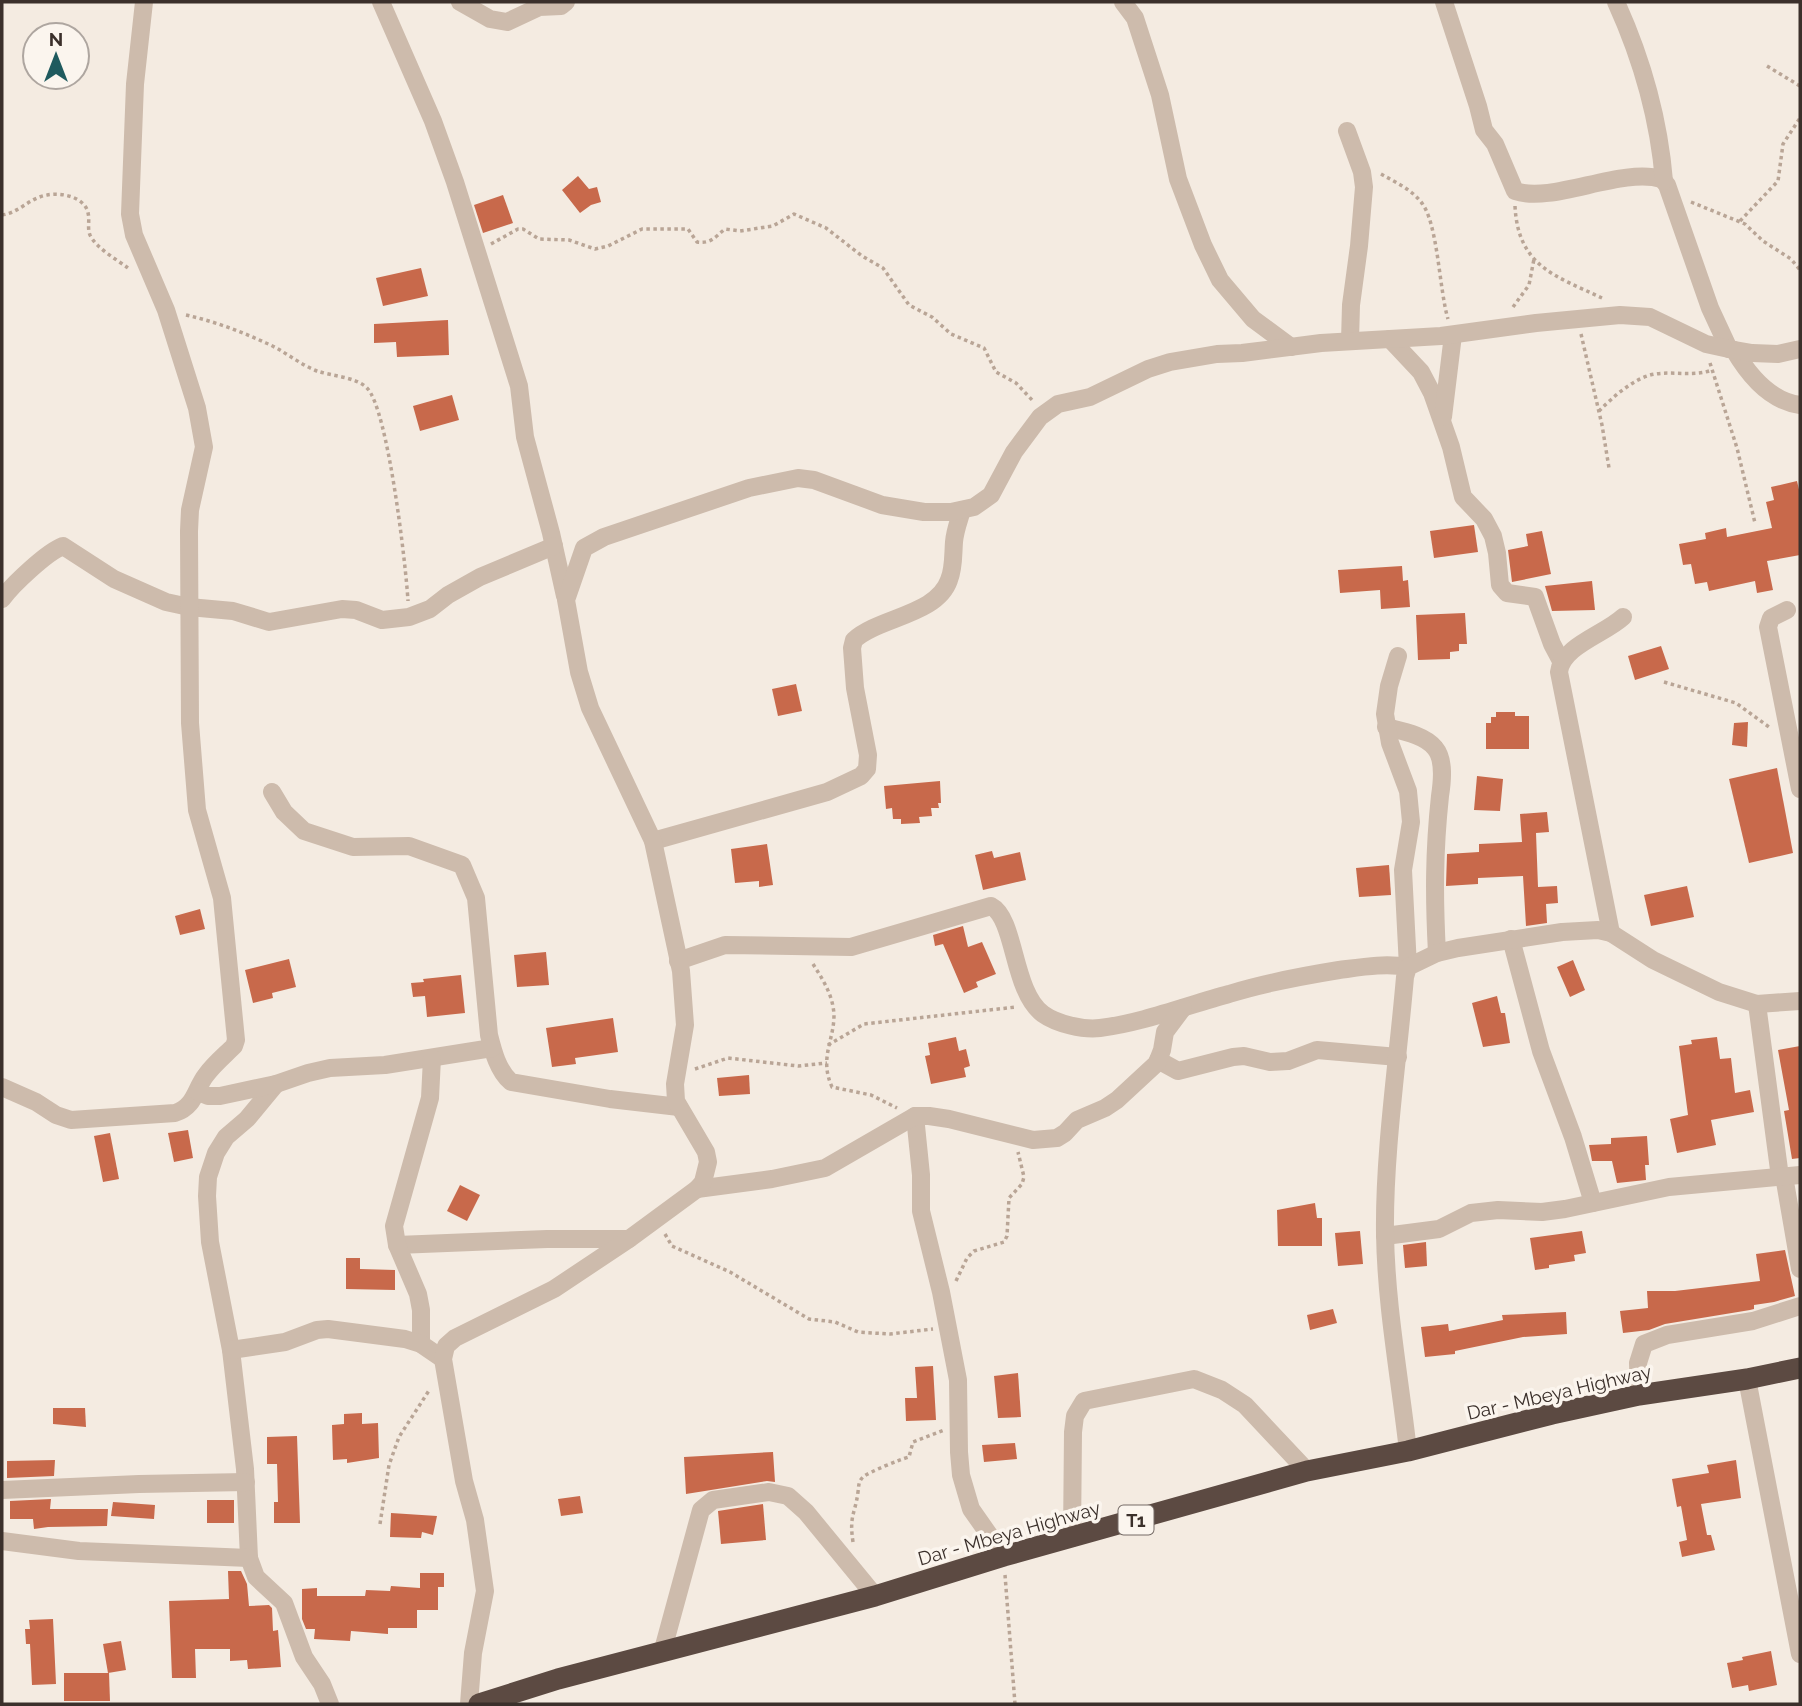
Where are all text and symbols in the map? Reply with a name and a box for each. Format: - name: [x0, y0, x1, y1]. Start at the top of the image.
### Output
- north arrow: [21, 21, 91, 91]
- text: N: [49, 28, 63, 50]
- street label: Dar - Mbeya Highway: [1465, 1360, 1653, 1424]
- street label: Dar - Mbeya Highway: [915, 1496, 1103, 1570]
- road number: T1: [1118, 1506, 1154, 1534]

